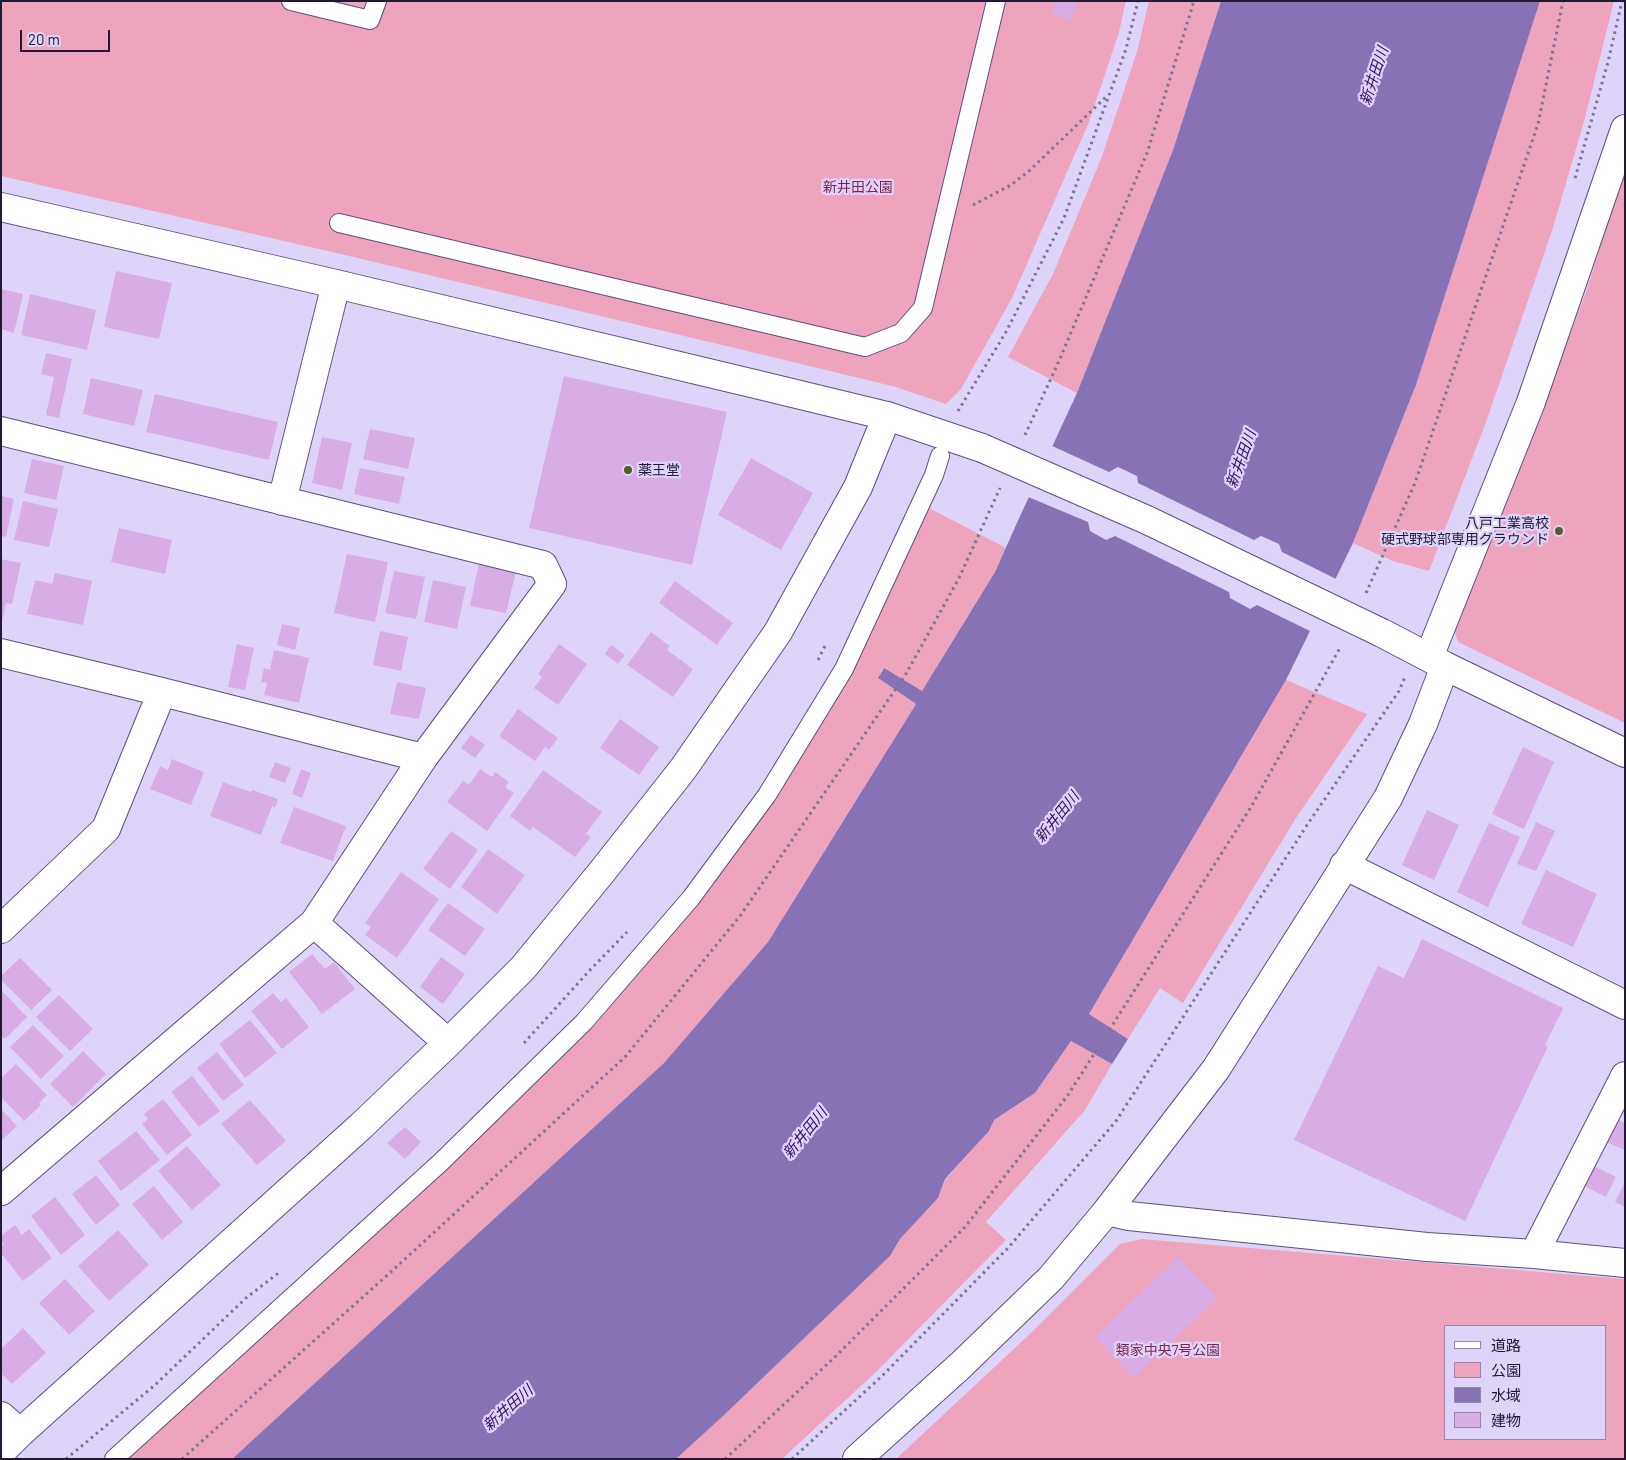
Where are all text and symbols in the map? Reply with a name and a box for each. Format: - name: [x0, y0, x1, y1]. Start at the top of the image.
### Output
- scale bar: [22, 20, 112, 52]
- text: 20 m: [28, 30, 60, 48]
- water label: 新井田川: [1356, 45, 1392, 107]
- park label: 新井田公園: [823, 179, 893, 195]
- water label: 新井田川: [1222, 428, 1260, 490]
- place label: 薬王堂: [638, 462, 680, 478]
- marker: 薬王堂: [622, 464, 634, 476]
- place label: 八戸工業高校 硬式野球部専用グラウンド: [1381, 515, 1549, 548]
- marker: 八戸工業高校 硬式野球部専用グラウンド: [1553, 525, 1565, 537]
- water label: 新井田川: [1031, 788, 1083, 846]
- water label: 新井田川: [779, 1104, 831, 1162]
- legend: [1444, 1325, 1606, 1440]
- text: 道路: [1491, 1336, 1521, 1354]
- park label: 類家中央7号公園: [1116, 1342, 1220, 1358]
- text: 公園: [1491, 1361, 1521, 1379]
- water label: 新井田川: [479, 1382, 537, 1434]
- text: 水域: [1491, 1386, 1521, 1404]
- text: 建物: [1491, 1411, 1521, 1429]

